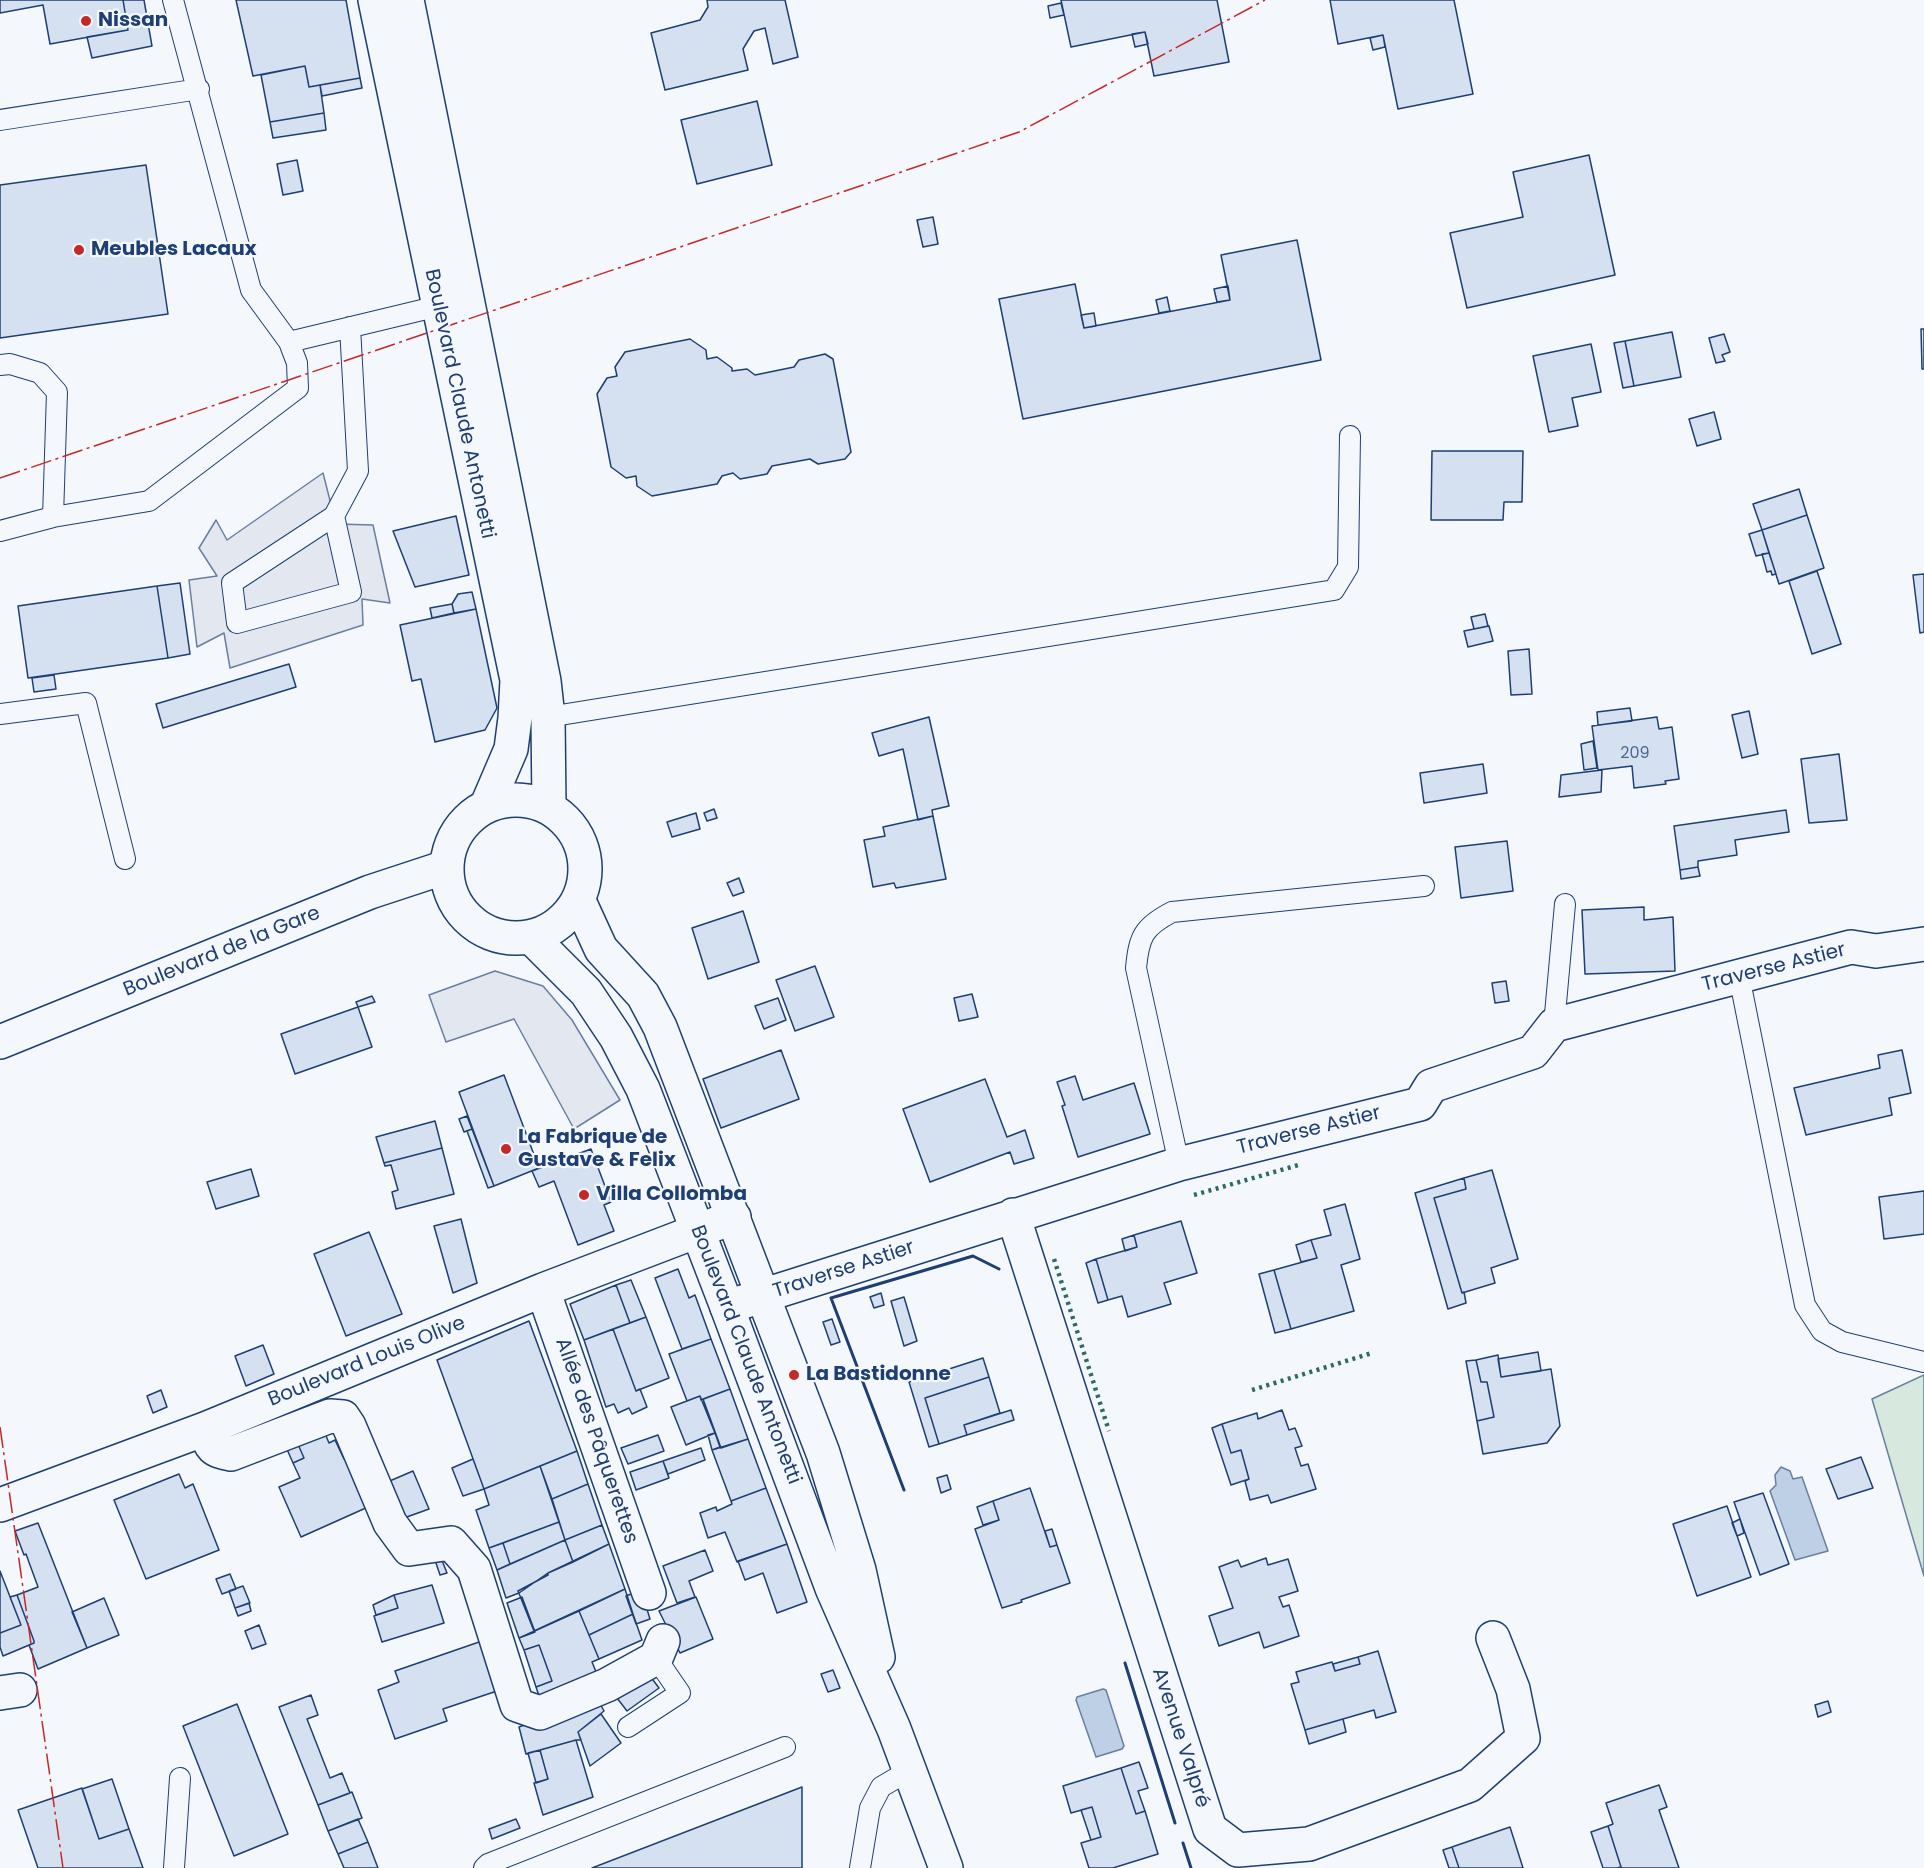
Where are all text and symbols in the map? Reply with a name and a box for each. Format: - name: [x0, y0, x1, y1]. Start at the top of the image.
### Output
- place label: Nissan: [98, 9, 168, 33]
- marker: Nissan: [79, 14, 93, 28]
- place label: Meubles Lacaux: [91, 238, 256, 262]
- marker: Meubles Lacaux: [72, 243, 86, 257]
- street label: Boulevard Claude Antonetti: [419, 267, 499, 541]
- house number: 209: [1620, 744, 1650, 764]
- street label: Boulevard de la Gare: [120, 901, 324, 1003]
- street label: Traverse Astier: [1700, 939, 1848, 997]
- street label: Traverse Astier: [1235, 1102, 1383, 1160]
- place label: La Fabrique de Gustave & Felix: [518, 1126, 676, 1173]
- marker: La Fabrique de Gustave & Felix: [499, 1142, 513, 1156]
- place label: Villa Collomba: [596, 1183, 747, 1207]
- marker: Villa Collomba: [577, 1188, 591, 1202]
- street label: Boulevard Claude Antonetti: [684, 1222, 806, 1488]
- street label: Traverse Astier: [770, 1236, 918, 1304]
- street label: Boulevard Louis Olive: [265, 1311, 469, 1413]
- street label: Allée des Pâquerettes: [549, 1335, 643, 1547]
- place label: La Bastidonne: [806, 1363, 951, 1387]
- marker: La Bastidonne: [787, 1368, 801, 1382]
- street label: Avenue Valpré: [1146, 1665, 1214, 1811]

